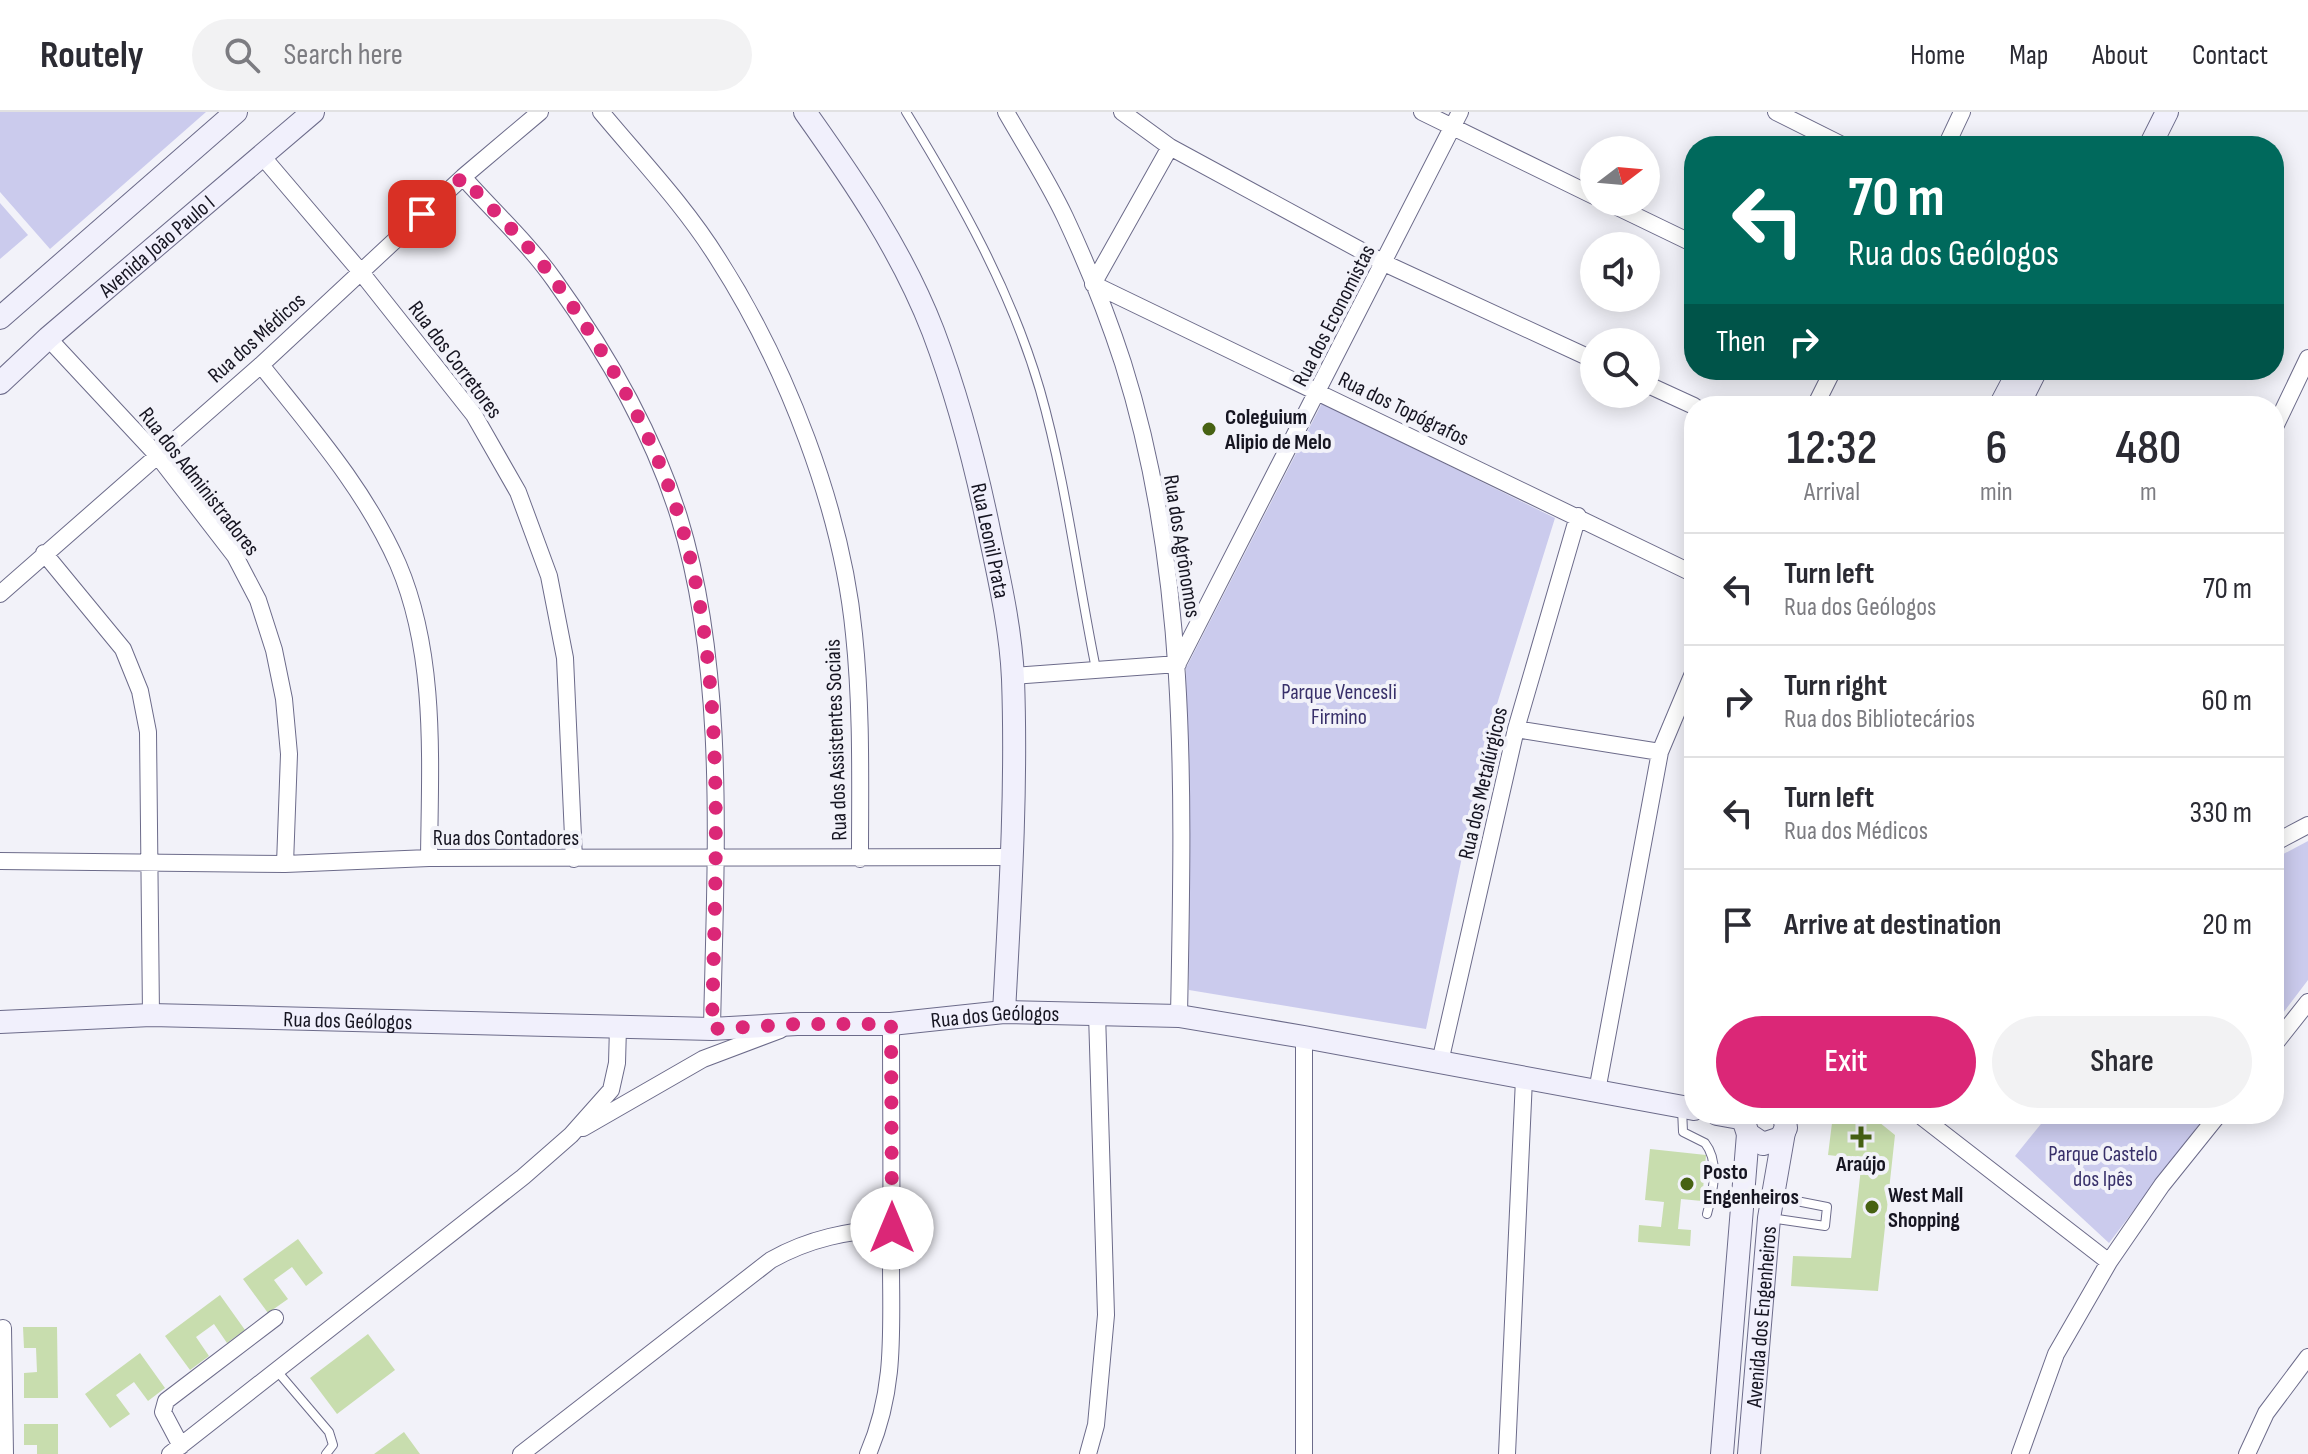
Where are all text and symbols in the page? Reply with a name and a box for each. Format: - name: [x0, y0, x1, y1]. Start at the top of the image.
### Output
- search box: [192, 19, 752, 91]
- text: Routely: [40, 33, 144, 78]
- icon: search: [220, 33, 264, 77]
- text: Search here: [284, 37, 403, 73]
- text: Home: [1910, 39, 1965, 72]
- text: Map: [2009, 39, 2048, 72]
- text: About: [2092, 39, 2148, 72]
- text: Contact: [2192, 39, 2268, 72]
- north arrow: [1580, 136, 1660, 216]
- map controls: [1580, 136, 1660, 408]
- text: 70 m: [1848, 165, 1945, 232]
- icon: left: [1716, 168, 1820, 272]
- pin: [388, 180, 456, 248]
- street label: Avenida João Paulo I: [93, 190, 221, 304]
- icon: arrive: [400, 192, 444, 236]
- button: sound: [1580, 232, 1660, 312]
- text: Rua dos Geólogos: [1848, 233, 2059, 276]
- street label: Rua dos Economistas: [1287, 240, 1382, 391]
- street label: Rua dos Médicos: [203, 287, 311, 389]
- street label: Rua dos Corretores: [402, 296, 508, 424]
- icon: right: [1782, 320, 1826, 364]
- text: Then: [1716, 324, 1766, 360]
- button: search: [1580, 328, 1660, 408]
- street label: Rua dos Topógrafos: [1334, 366, 1473, 453]
- street label: Rua dos Administradores: [132, 402, 265, 562]
- place label: Coleguium Alipio de Melo: [1224, 404, 1332, 456]
- marker: Coleguium Alipio de Melo: [1200, 420, 1218, 438]
- text: 12:32: [1787, 420, 1877, 477]
- text: 6: [1985, 420, 2007, 477]
- text: 480: [2115, 420, 2181, 477]
- street label: Rua dos Agrônomos: [1157, 473, 1206, 620]
- text: Arrival: [1804, 477, 1860, 508]
- text: min: [1980, 477, 2013, 508]
- text: m: [2140, 477, 2157, 508]
- street label: Rua Leonil Prata: [964, 481, 1015, 601]
- text: Turn left: [1784, 556, 1874, 592]
- icon: left: [1716, 567, 1760, 611]
- text: 70 m: [2203, 571, 2252, 607]
- text: Rua dos Geólogos: [1784, 592, 1936, 623]
- street label: Rua dos Assistentes Sociais: [819, 639, 854, 841]
- text: Turn right: [1784, 668, 1887, 704]
- park label: Parque Vencesli Firmino: [1281, 679, 1397, 731]
- icon: right: [1716, 679, 1760, 723]
- text: 60 m: [2201, 683, 2252, 719]
- street label: Rua dos Metalúrgicos: [1453, 704, 1514, 862]
- text: Rua dos Bibliotecários: [1784, 704, 1975, 735]
- text: Turn left: [1784, 780, 1874, 816]
- icon: left: [1716, 791, 1760, 835]
- text: 330 m: [2189, 795, 2252, 831]
- text: Rua dos Médicos: [1784, 816, 1928, 847]
- street label: Rua dos Contadores: [433, 825, 579, 852]
- icon: arrive: [1716, 903, 1760, 947]
- text: Arrive at destination: [1784, 907, 2001, 943]
- text: 20 m: [2202, 907, 2252, 943]
- street label: Rua dos Geólogos: [930, 1000, 1060, 1035]
- street label: Rua dos Geólogos: [283, 1006, 413, 1037]
- button: Exit: [1716, 1016, 1976, 1108]
- button: Share: [1992, 1016, 2252, 1108]
- marker: Araújo: [1852, 1128, 1870, 1146]
- park label: Parque Castelo dos Ipês: [2048, 1141, 2158, 1193]
- place label: Araújo: [1835, 1151, 1886, 1178]
- place label: Posto Engenheiros: [1703, 1159, 1799, 1211]
- marker: Posto Engenheiros: [1678, 1175, 1696, 1193]
- place label: West Mall Shopping: [1888, 1182, 1963, 1234]
- position arrow: [850, 1186, 934, 1270]
- marker: West Mall Shopping: [1863, 1198, 1881, 1216]
- street label: Avenida dos Engenheiros: [1741, 1225, 1783, 1409]

